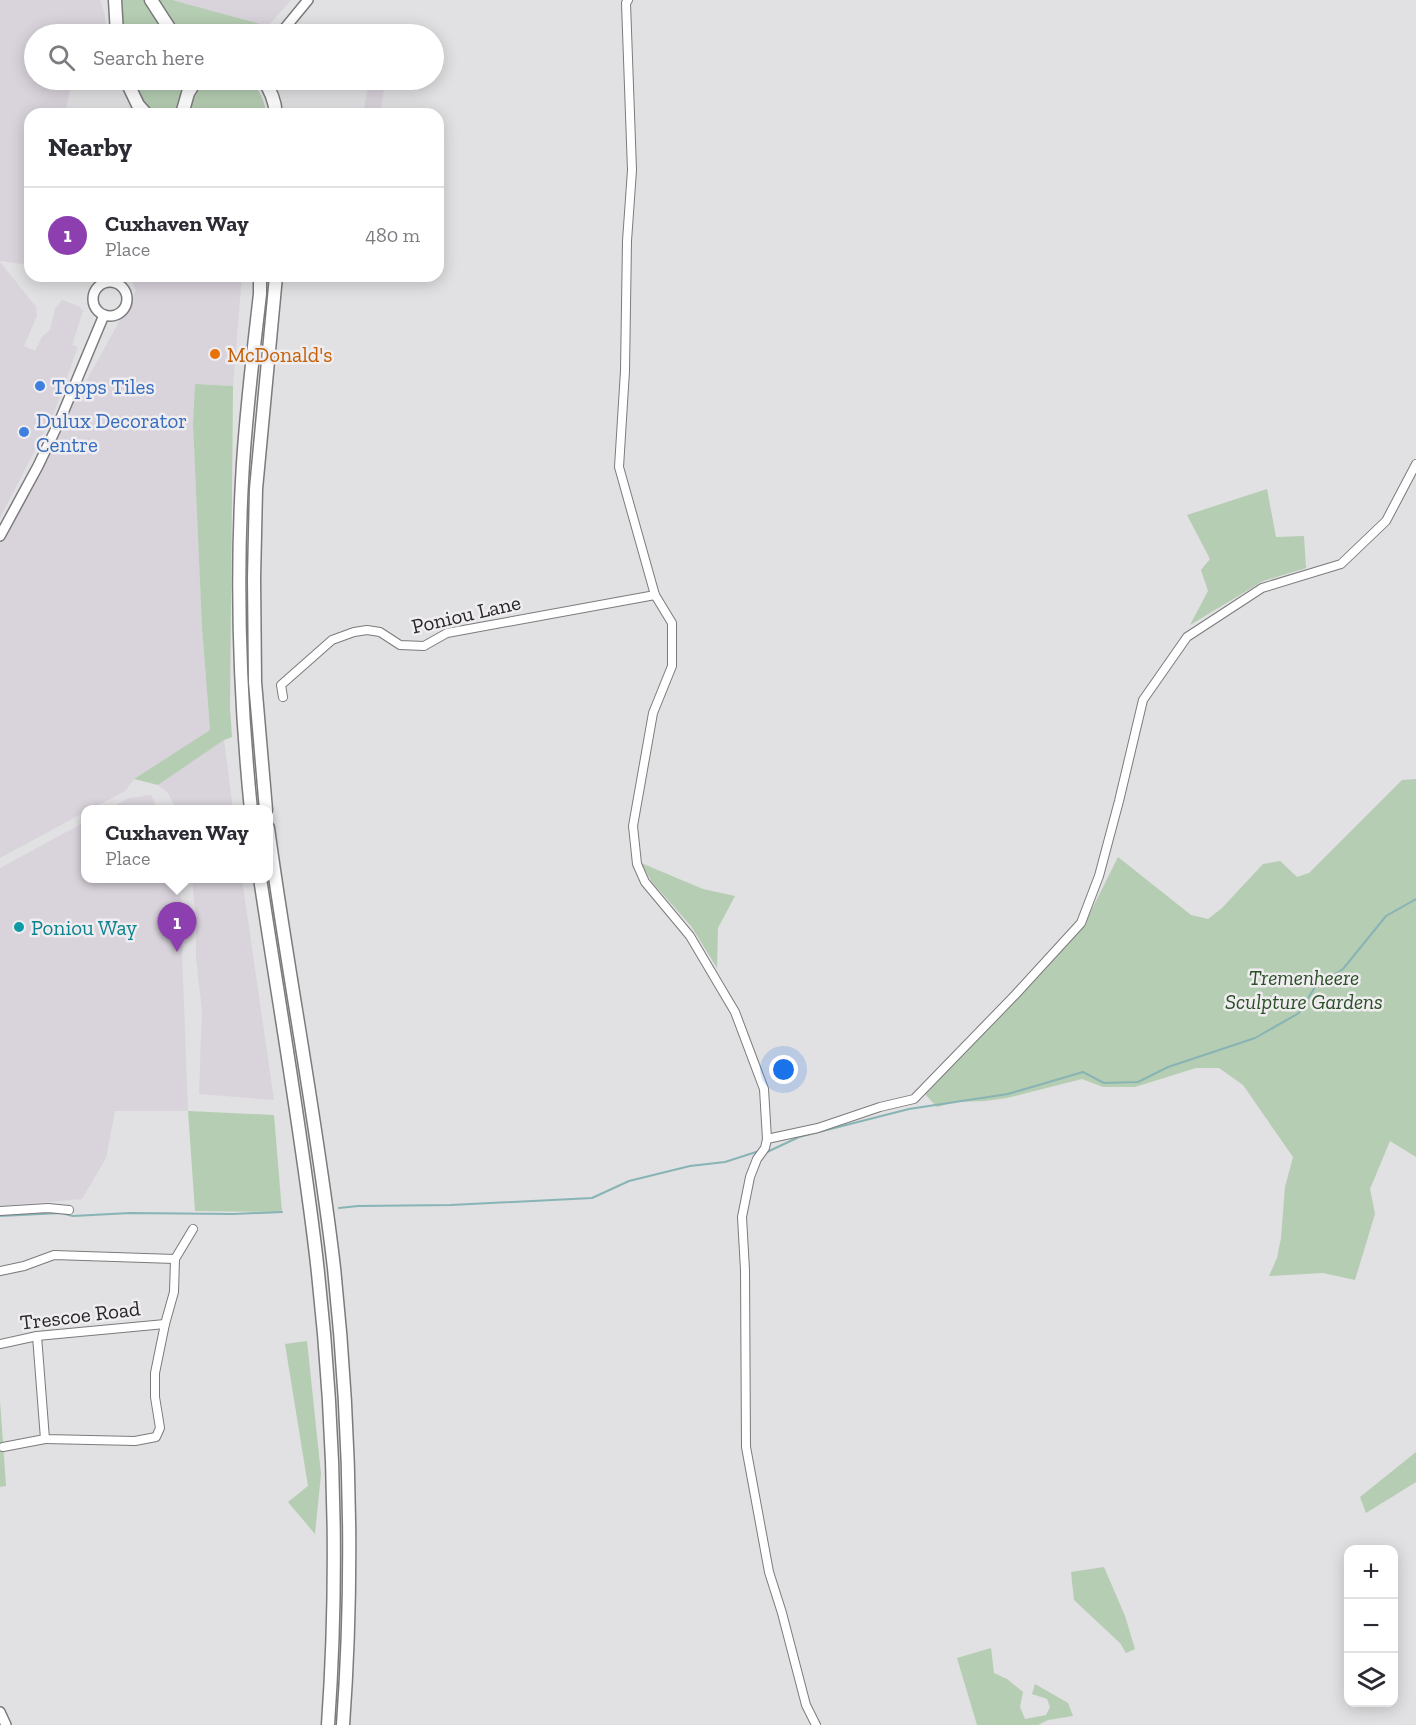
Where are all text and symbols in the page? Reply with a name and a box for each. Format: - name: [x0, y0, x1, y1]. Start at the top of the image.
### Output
- search box: [24, 24, 444, 90]
- icon: search: [45, 41, 78, 74]
- text: Search here: [93, 44, 204, 71]
- text: Nearby: [48, 131, 132, 163]
- text: Cuxhaven Way: [105, 210, 249, 237]
- text: 1: [63, 223, 72, 247]
- text: 480 m: [365, 223, 420, 247]
- text: Place: [105, 237, 150, 261]
- place label: McDonald's: [227, 342, 332, 367]
- marker: McDonald's: [208, 347, 222, 361]
- place label: Topps Tiles: [52, 374, 155, 399]
- marker: Topps Tiles: [33, 379, 47, 393]
- place label: Dulux Decorator Centre: [36, 408, 187, 457]
- marker: Dulux Decorator Centre: [17, 425, 31, 439]
- street label: Poniou Lane: [409, 589, 523, 639]
- popup: [81, 805, 273, 883]
- text: Cuxhaven Way: [105, 819, 249, 846]
- text: Place: [105, 846, 150, 870]
- pin: 1: [158, 902, 196, 952]
- place label: Poniou Way: [31, 915, 137, 940]
- marker: Poniou Way: [12, 920, 26, 934]
- park label: Tremenheere Sculpture Gardens: [1225, 965, 1383, 1014]
- your location: [769, 1055, 798, 1084]
- street label: Trescoe Road: [18, 1295, 142, 1335]
- map controls: [1344, 1545, 1398, 1707]
- button: +: [1344, 1545, 1398, 1599]
- button: −: [1344, 1599, 1398, 1653]
- button: layers: [1344, 1653, 1398, 1707]

